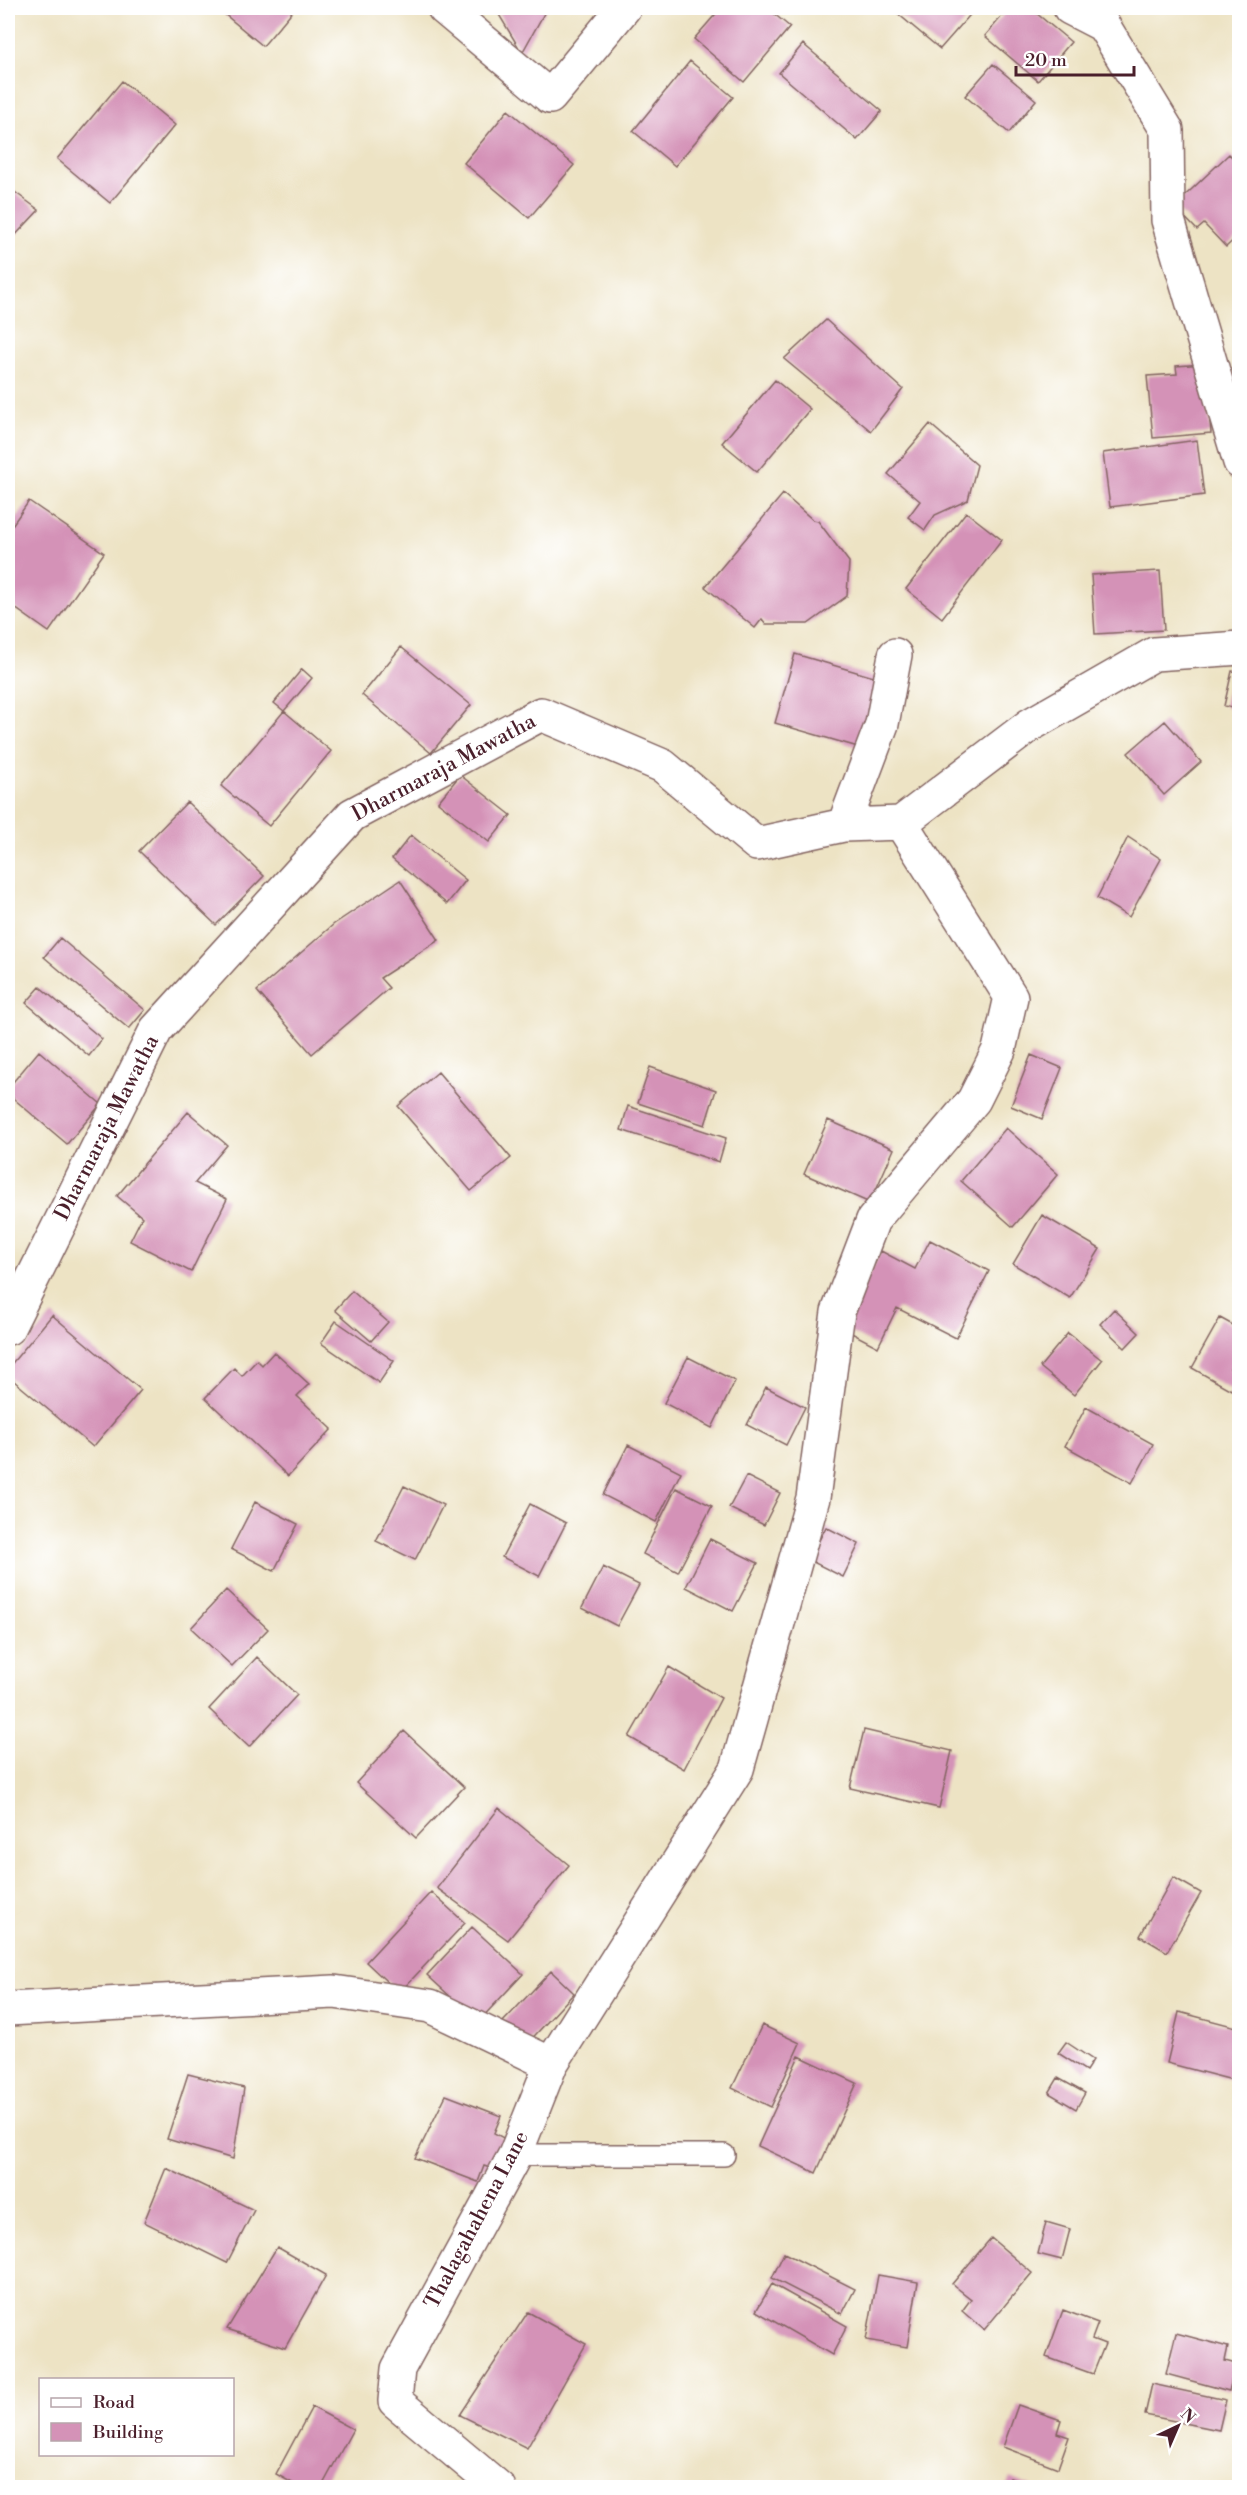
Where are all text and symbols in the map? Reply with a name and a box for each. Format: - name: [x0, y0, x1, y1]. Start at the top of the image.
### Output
- scale bar: [1016, 39, 1134, 77]
- text: 20 m: [1025, 49, 1067, 72]
- street label: Dharmaraja Mawatha: [348, 708, 541, 827]
- street label: Dharmaraja Mawatha: [49, 1031, 165, 1225]
- street label: Thalagahahena Lane: [419, 2127, 535, 2313]
- legend: [39, 2378, 234, 2456]
- text: Road: [93, 2391, 136, 2414]
- north arrow: [1148, 2396, 1208, 2456]
- text: N: [1176, 2404, 1199, 2428]
- text: Building: [92, 2421, 164, 2444]

